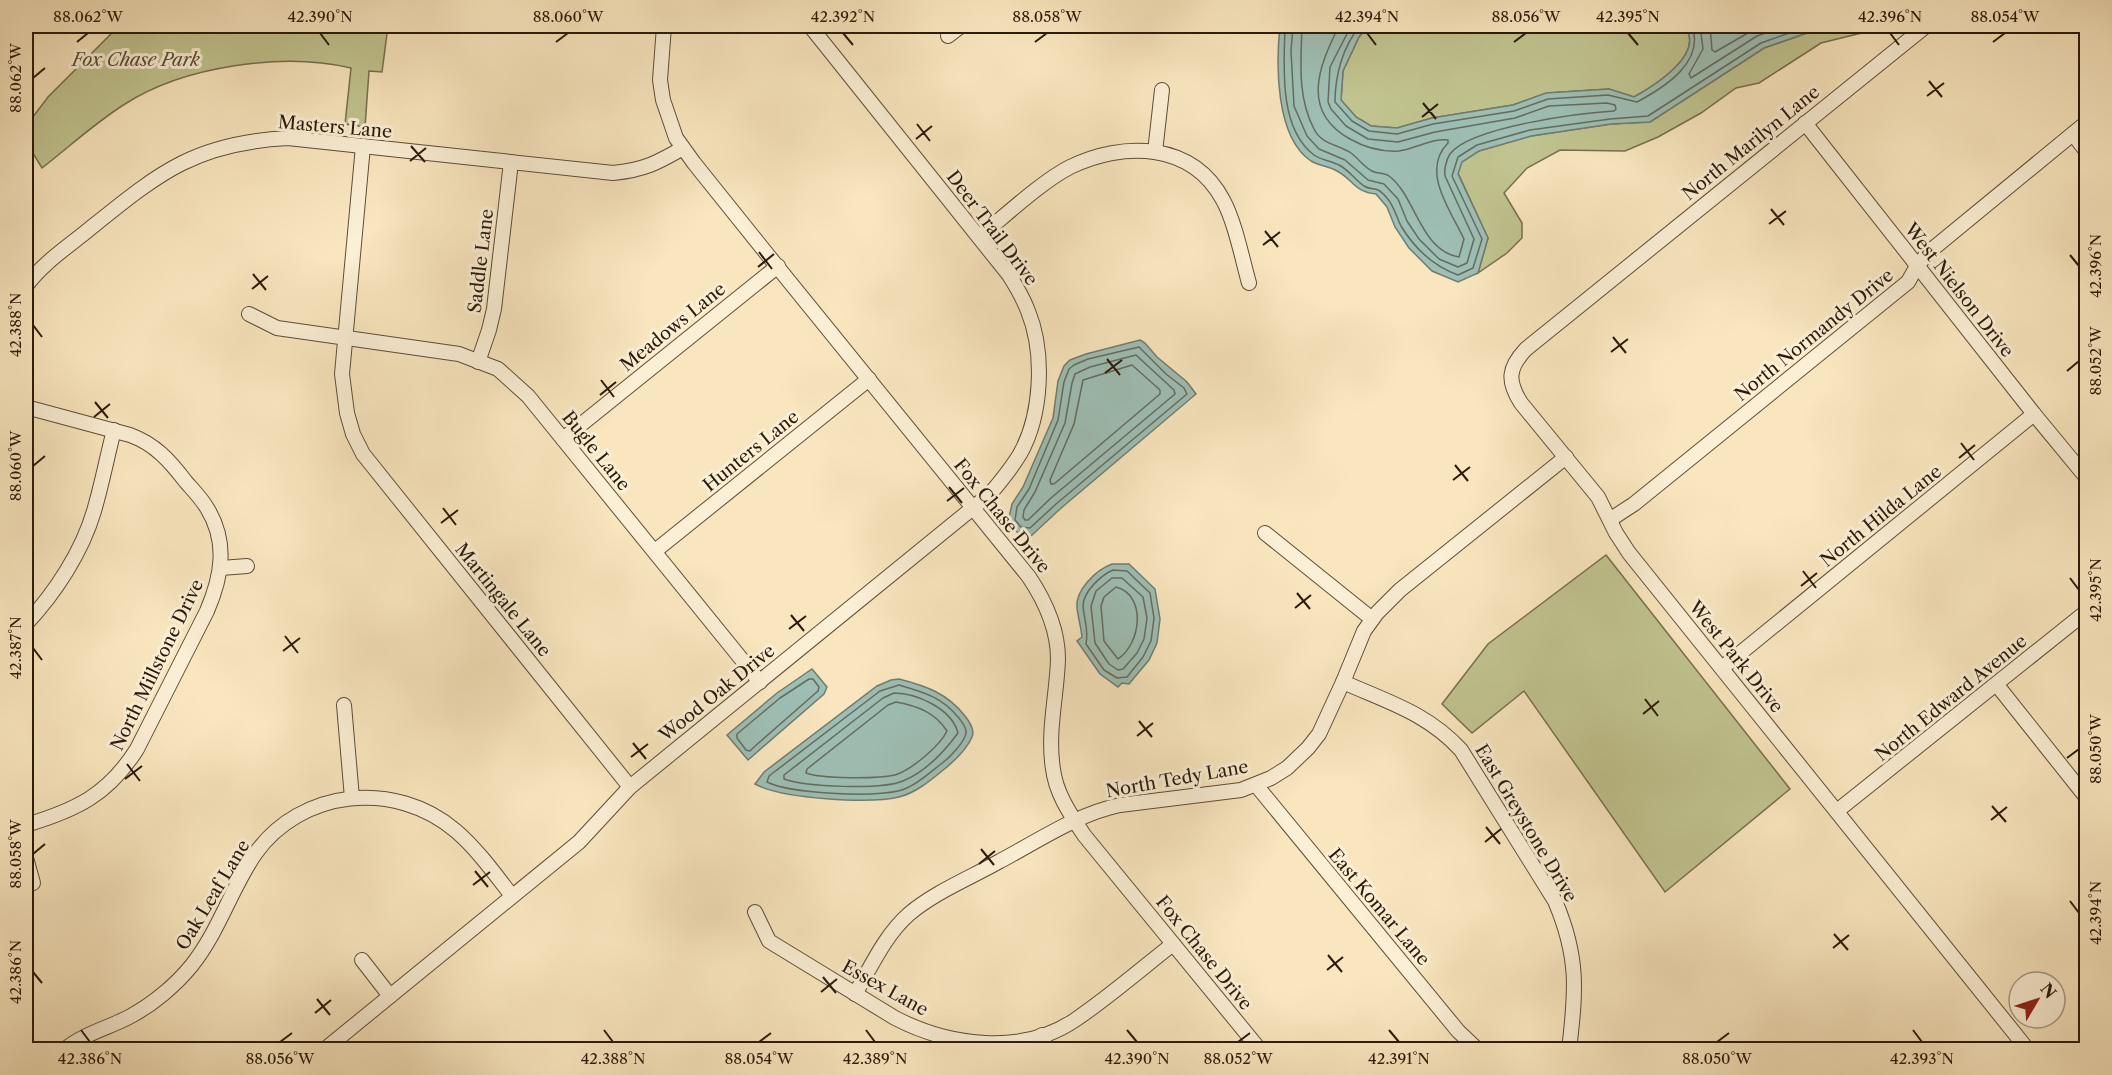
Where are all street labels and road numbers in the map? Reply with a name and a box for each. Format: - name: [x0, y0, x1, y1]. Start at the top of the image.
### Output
- street label: North Marilyn Lane: [1678, 81, 1824, 205]
- street label: Masters Lane: [277, 111, 393, 143]
- street label: Deer Trail Drive: [942, 166, 1042, 290]
- street label: Saddle Lane: [464, 208, 498, 314]
- street label: West Nielson Drive: [1899, 218, 2018, 362]
- street label: North Normandy Drive: [1730, 264, 1898, 406]
- street label: Meadows Lane: [616, 278, 730, 376]
- street label: Hunters Lane: [699, 406, 803, 496]
- street label: Bugle Lane: [557, 407, 635, 495]
- street label: Fox Chase Drive: [949, 454, 1055, 578]
- street label: North Hilda Lane: [1816, 460, 1946, 572]
- street label: Martingale Lane: [450, 539, 556, 661]
- street label: North Millstone Drive: [106, 576, 208, 754]
- street label: West Park Drive: [1684, 596, 1788, 717]
- street label: North Edward Avenue: [1871, 630, 2031, 766]
- street label: Wood Oak Drive: [654, 640, 779, 747]
- street label: East Greystone Drive: [1470, 740, 1582, 906]
- street label: North Tedy Lane: [1104, 756, 1250, 802]
- street label: Oak Leaf Lane: [172, 836, 254, 954]
- street label: East Komar Lane: [1324, 844, 1434, 970]
- street label: Fox Chase Drive: [1151, 891, 1257, 1015]
- street label: Essex Lane: [838, 955, 932, 1021]

